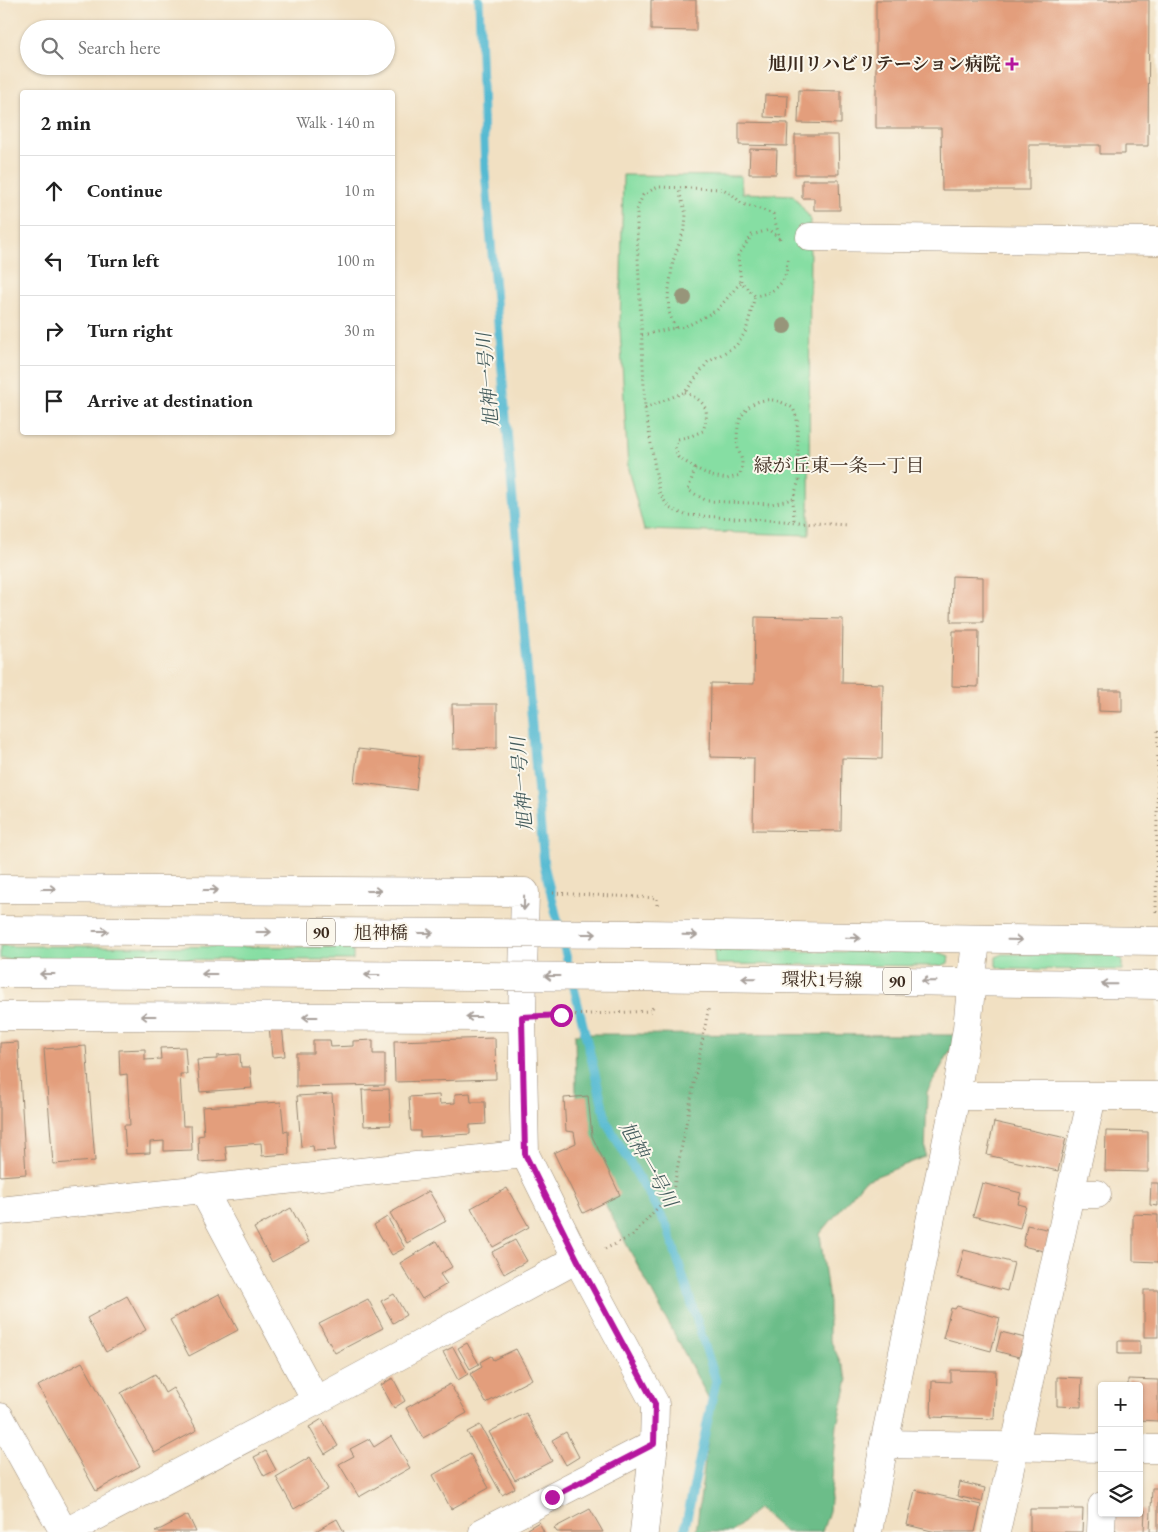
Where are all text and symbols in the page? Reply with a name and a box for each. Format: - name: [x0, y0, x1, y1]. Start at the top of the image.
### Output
- search box: [20, 20, 395, 75]
- icon: search: [38, 34, 66, 62]
- text: Search here: [78, 35, 160, 60]
- place label: 旭川リハビリテーション病院: [769, 52, 1001, 75]
- marker: 旭川リハビリテーション病院: [1005, 57, 1019, 71]
- text: 2 min: [40, 109, 91, 136]
- text: Walk · 140 m: [296, 112, 375, 133]
- icon: ahead: [40, 177, 68, 205]
- text: Continue: [87, 178, 162, 203]
- text: 10 m: [344, 180, 375, 201]
- icon: left: [40, 247, 68, 275]
- text: Turn left: [87, 248, 159, 273]
- text: 100 m: [336, 250, 375, 271]
- icon: right: [40, 317, 68, 345]
- text: Turn right: [87, 318, 173, 343]
- text: 30 m: [344, 320, 375, 341]
- water label: 旭神一号川: [471, 330, 504, 428]
- icon: arrive: [40, 387, 68, 415]
- text: Arrive at destination: [87, 388, 253, 413]
- district label: 緑が丘東一条一丁目: [753, 453, 925, 478]
- water label: 旭神一号川: [505, 734, 538, 832]
- one-way arrow: [40, 884, 56, 894]
- one-way arrow: [202, 885, 219, 895]
- one-way arrow: [365, 886, 381, 896]
- one-way arrow: [520, 895, 529, 911]
- road number: 90: [307, 919, 335, 946]
- street label: 旭神橋: [354, 921, 408, 944]
- one-way arrow: [92, 926, 109, 936]
- one-way arrow: [255, 927, 271, 937]
- one-way arrow: [418, 928, 434, 938]
- one-way arrow: [580, 929, 596, 939]
- one-way arrow: [682, 930, 698, 940]
- one-way arrow: [844, 933, 860, 943]
- one-way arrow: [1006, 935, 1023, 945]
- street label: 環状1号線: [781, 967, 863, 992]
- road number: 90: [883, 968, 911, 994]
- one-way arrow: [39, 969, 55, 979]
- one-way arrow: [201, 970, 217, 979]
- one-way arrow: [364, 970, 380, 980]
- one-way arrow: [544, 971, 560, 981]
- one-way arrow: [742, 974, 758, 983]
- one-way arrow: [922, 976, 938, 986]
- one-way arrow: [1102, 980, 1118, 989]
- route start: [550, 1004, 573, 1027]
- one-way arrow: [140, 1011, 156, 1021]
- one-way arrow: [303, 1012, 319, 1022]
- one-way arrow: [465, 1012, 482, 1022]
- water label: 旭神一号川: [614, 1117, 684, 1213]
- map controls: [1098, 1382, 1143, 1517]
- button: +: [1098, 1382, 1143, 1427]
- button: −: [1098, 1427, 1143, 1472]
- button: layers: [1098, 1472, 1143, 1517]
- route end: [541, 1486, 564, 1509]

